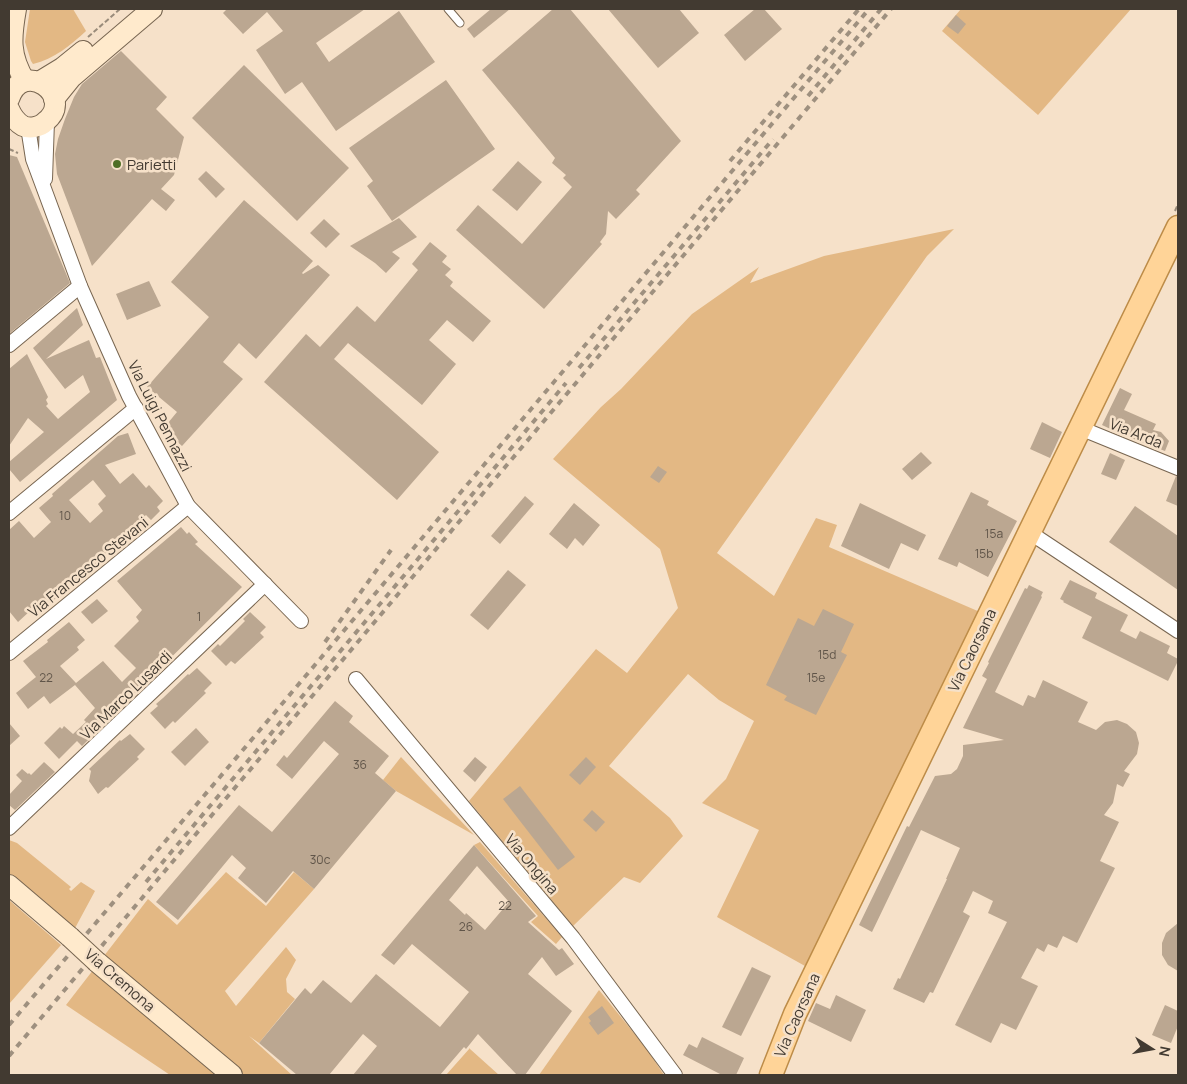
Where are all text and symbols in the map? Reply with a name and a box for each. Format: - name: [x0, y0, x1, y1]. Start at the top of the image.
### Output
- place label: Parietti: [127, 154, 176, 175]
- marker: Parietti: [111, 158, 123, 170]
- street label: Via Luigi Pennazzi: [123, 357, 197, 475]
- street label: Via Arda: [1106, 413, 1166, 453]
- house number: 10: [59, 507, 71, 524]
- street label: Via Francesco Stevani: [23, 512, 153, 622]
- house number: 15a: [985, 525, 1003, 542]
- house number: 15b: [975, 545, 993, 562]
- street label: Via Caorsana: [943, 605, 1001, 695]
- house number: 1: [197, 608, 201, 625]
- street label: Via Marco Lusardi: [75, 646, 177, 744]
- house number: 15d: [818, 646, 836, 663]
- house number: 22: [39, 669, 53, 686]
- house number: 15e: [807, 669, 825, 686]
- house number: 36: [353, 756, 367, 773]
- street label: Via Ongina: [500, 829, 564, 899]
- house number: 30c: [310, 851, 331, 868]
- house number: 22: [498, 897, 512, 914]
- house number: 26: [459, 918, 473, 935]
- street label: Via Cremona: [80, 944, 160, 1016]
- street label: Via Caorsana: [769, 970, 825, 1060]
- north arrow: [1127, 1024, 1177, 1074]
- text: N: [1155, 1045, 1176, 1058]

